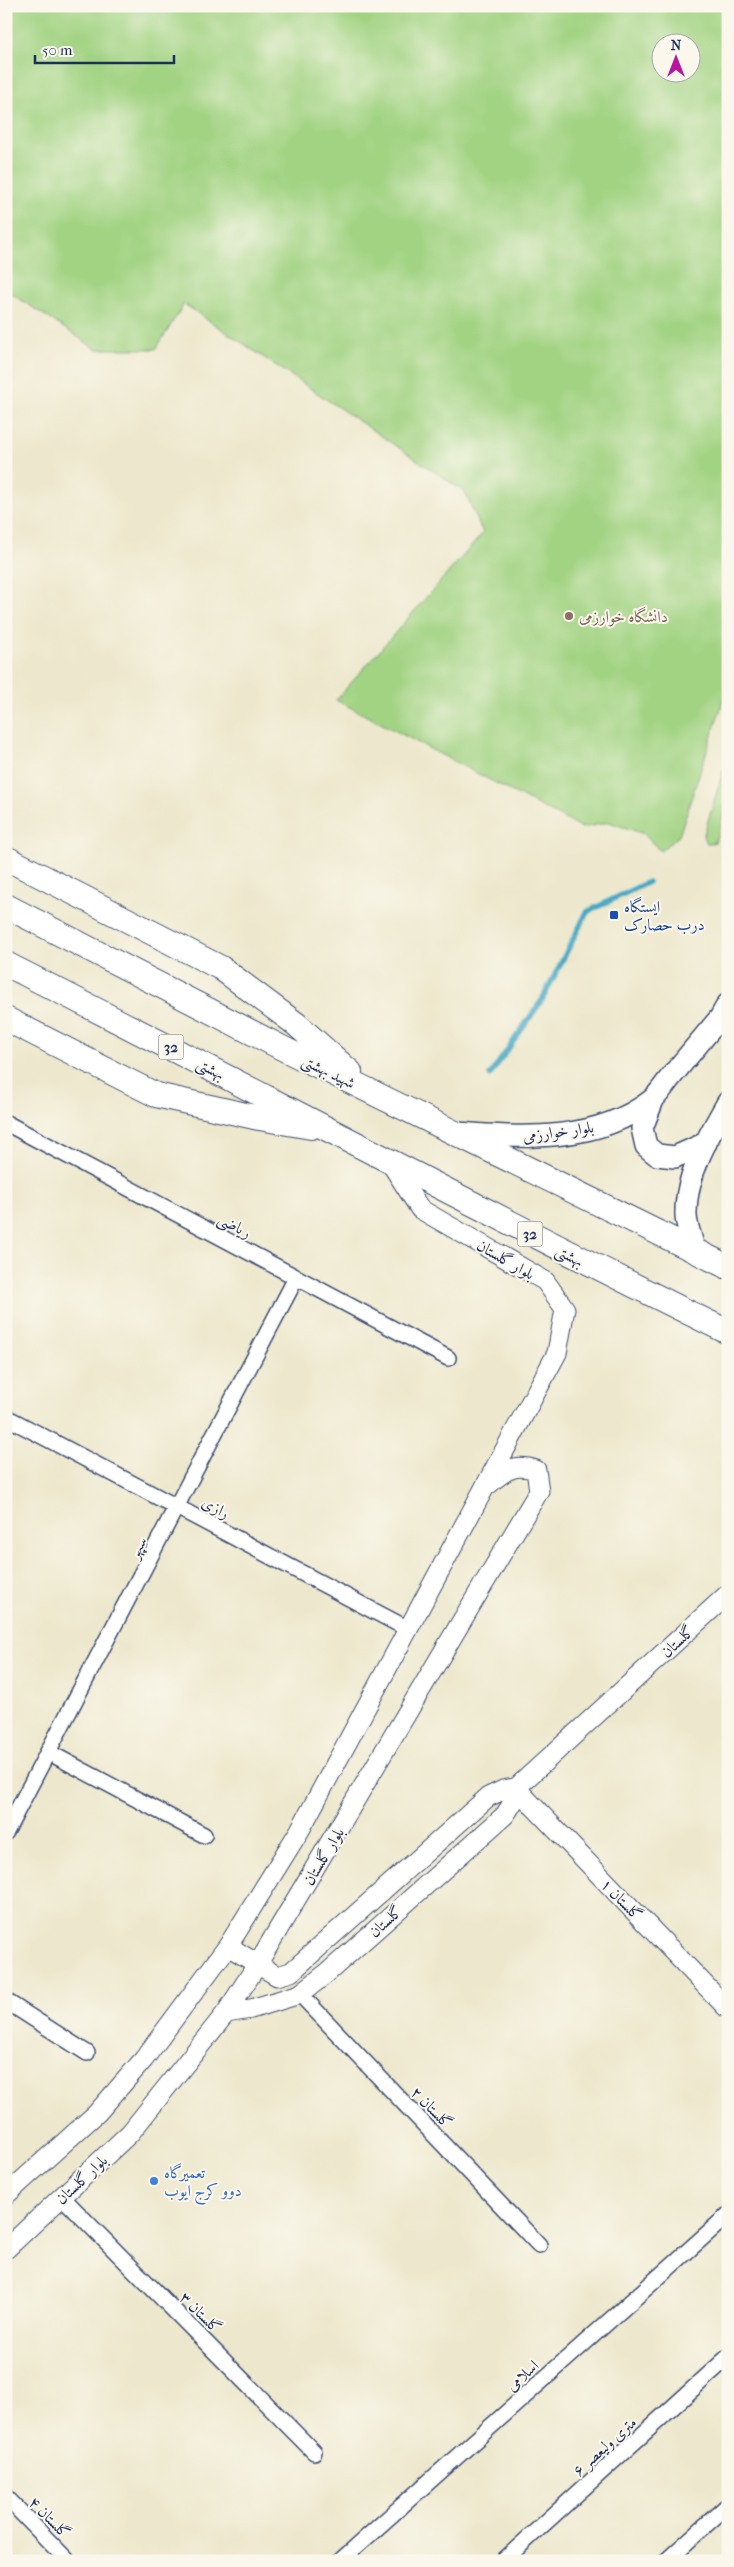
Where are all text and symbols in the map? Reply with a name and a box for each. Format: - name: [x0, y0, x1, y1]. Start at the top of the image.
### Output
- scale bar: [35, 32, 174, 64]
- north arrow: [652, 32, 702, 82]
- text: N: [671, 37, 682, 54]
- text: 50 m: [42, 41, 73, 59]
- place label: دانشگاه خوارزمی: [579, 606, 668, 627]
- marker: دانشگاه خوارزمی: [563, 610, 575, 622]
- place label: ایستگاه درب حصارک: [624, 896, 705, 935]
- marker: ایستگاه درب حصارک: [608, 909, 620, 921]
- road number: 32: [158, 1034, 184, 1060]
- street label: شهید بهشتی: [298, 1050, 359, 1094]
- street label: بهشتى: [193, 1053, 228, 1085]
- street label: بلوار خوارزمی: [521, 1117, 595, 1147]
- street label: ریاضی: [214, 1209, 255, 1244]
- road number: 32: [518, 1222, 542, 1246]
- street label: بلوار گلستان: [473, 1235, 538, 1284]
- street label: بهشتی: [552, 1240, 587, 1272]
- street label: رازی: [199, 1492, 233, 1523]
- street label: سپهر: [123, 1533, 153, 1564]
- street label: گلستان: [657, 1621, 698, 1661]
- street label: بلوار گلستان: [299, 1824, 348, 1888]
- street label: گلستان ۱: [597, 1874, 646, 1924]
- street label: گلستان: [365, 1902, 406, 1941]
- street label: گلستان ۲: [407, 2082, 456, 2132]
- street label: بلوار گلستان: [52, 2151, 111, 2208]
- place label: تعمیرگاه دوو کرج ایوب: [164, 2163, 242, 2205]
- marker: تعمیرگاه دوو کرج ایوب: [148, 2175, 160, 2187]
- street label: گلستان ۳: [176, 2288, 225, 2337]
- street label: اسلامی: [502, 2356, 543, 2395]
- street label: ۶ متری ولیعصر: [568, 2413, 641, 2481]
- street label: گلستان ۴: [25, 2492, 74, 2542]

